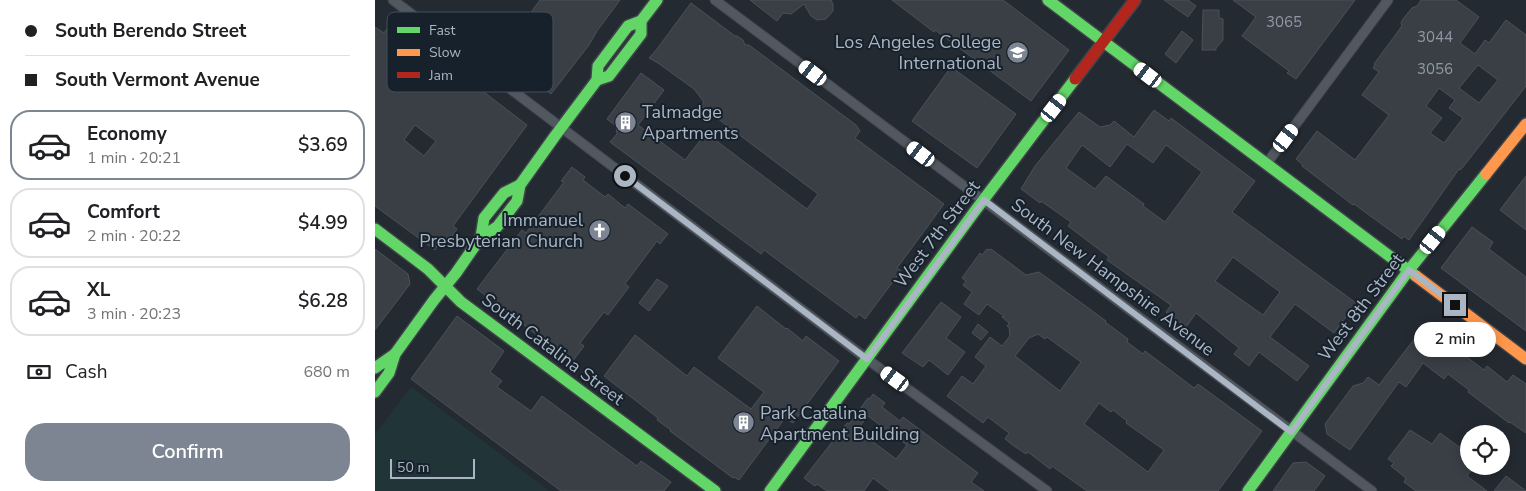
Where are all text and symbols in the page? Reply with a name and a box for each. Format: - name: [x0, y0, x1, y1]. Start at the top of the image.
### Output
- legend: [387, 12, 553, 92]
- house number: 3065: [1266, 12, 1302, 32]
- text: South Berendo Street: [55, 18, 246, 44]
- text: Fast: [429, 21, 455, 40]
- house number: 3044: [1417, 27, 1453, 47]
- place label: Los Angeles College International: [835, 30, 1002, 75]
- school or university icon: Los Angeles College International: [1005, 40, 1029, 64]
- text: Slow: [429, 43, 461, 62]
- car: [796, 58, 829, 88]
- house number: 3056: [1417, 59, 1453, 79]
- car: [1131, 60, 1164, 90]
- text: Jam: [428, 66, 453, 85]
- text: South Vermont Avenue: [55, 67, 260, 93]
- car: [1038, 92, 1069, 124]
- place label: Talmadge Apartments: [642, 100, 739, 145]
- building icon: Talmadge Apartments: [614, 110, 638, 134]
- text: Economy: [87, 121, 167, 147]
- car: [1270, 122, 1301, 154]
- icon: car: [27, 123, 72, 168]
- text: $3.69: [298, 132, 348, 158]
- car: [904, 139, 937, 169]
- text: 1 min · 20:21: [87, 147, 181, 169]
- route start: [614, 165, 636, 187]
- street label: West 7th Street: [889, 175, 986, 293]
- street label: South New Hampshire Avenue: [1006, 193, 1220, 361]
- text: Comfort: [87, 199, 160, 225]
- icon: car: [27, 201, 72, 246]
- place label: Immanuel Presbyterian Church: [419, 208, 584, 253]
- text: $4.99: [298, 210, 348, 236]
- church icon: Immanuel Presbyterian Church: [587, 218, 611, 242]
- car: [1417, 224, 1448, 256]
- text: 2 min · 20:22: [87, 225, 181, 247]
- street label: West 8th Street: [1313, 248, 1410, 366]
- text: XL: [87, 277, 110, 303]
- icon: car: [27, 279, 72, 324]
- text: $6.28: [298, 288, 348, 314]
- street label: South Catalina Street: [477, 288, 630, 411]
- route end: [1444, 294, 1466, 316]
- text: 3 min · 20:23: [87, 303, 181, 325]
- callout: 2 min: [1414, 322, 1496, 358]
- text: 2 min: [1435, 328, 1475, 350]
- icon: cash: [25, 358, 53, 386]
- text: Cash: [65, 359, 107, 385]
- text: 680 m: [303, 361, 350, 383]
- car: [878, 364, 911, 394]
- place label: Park Catalina Apartment Building: [760, 401, 920, 446]
- building icon: Park Catalina Apartment Building: [732, 411, 756, 435]
- button: Confirm: [25, 423, 350, 481]
- map controls: [1460, 425, 1510, 475]
- button: locate: [1460, 425, 1510, 475]
- scale bar: [390, 456, 475, 479]
- text: 50 m: [397, 458, 429, 477]

